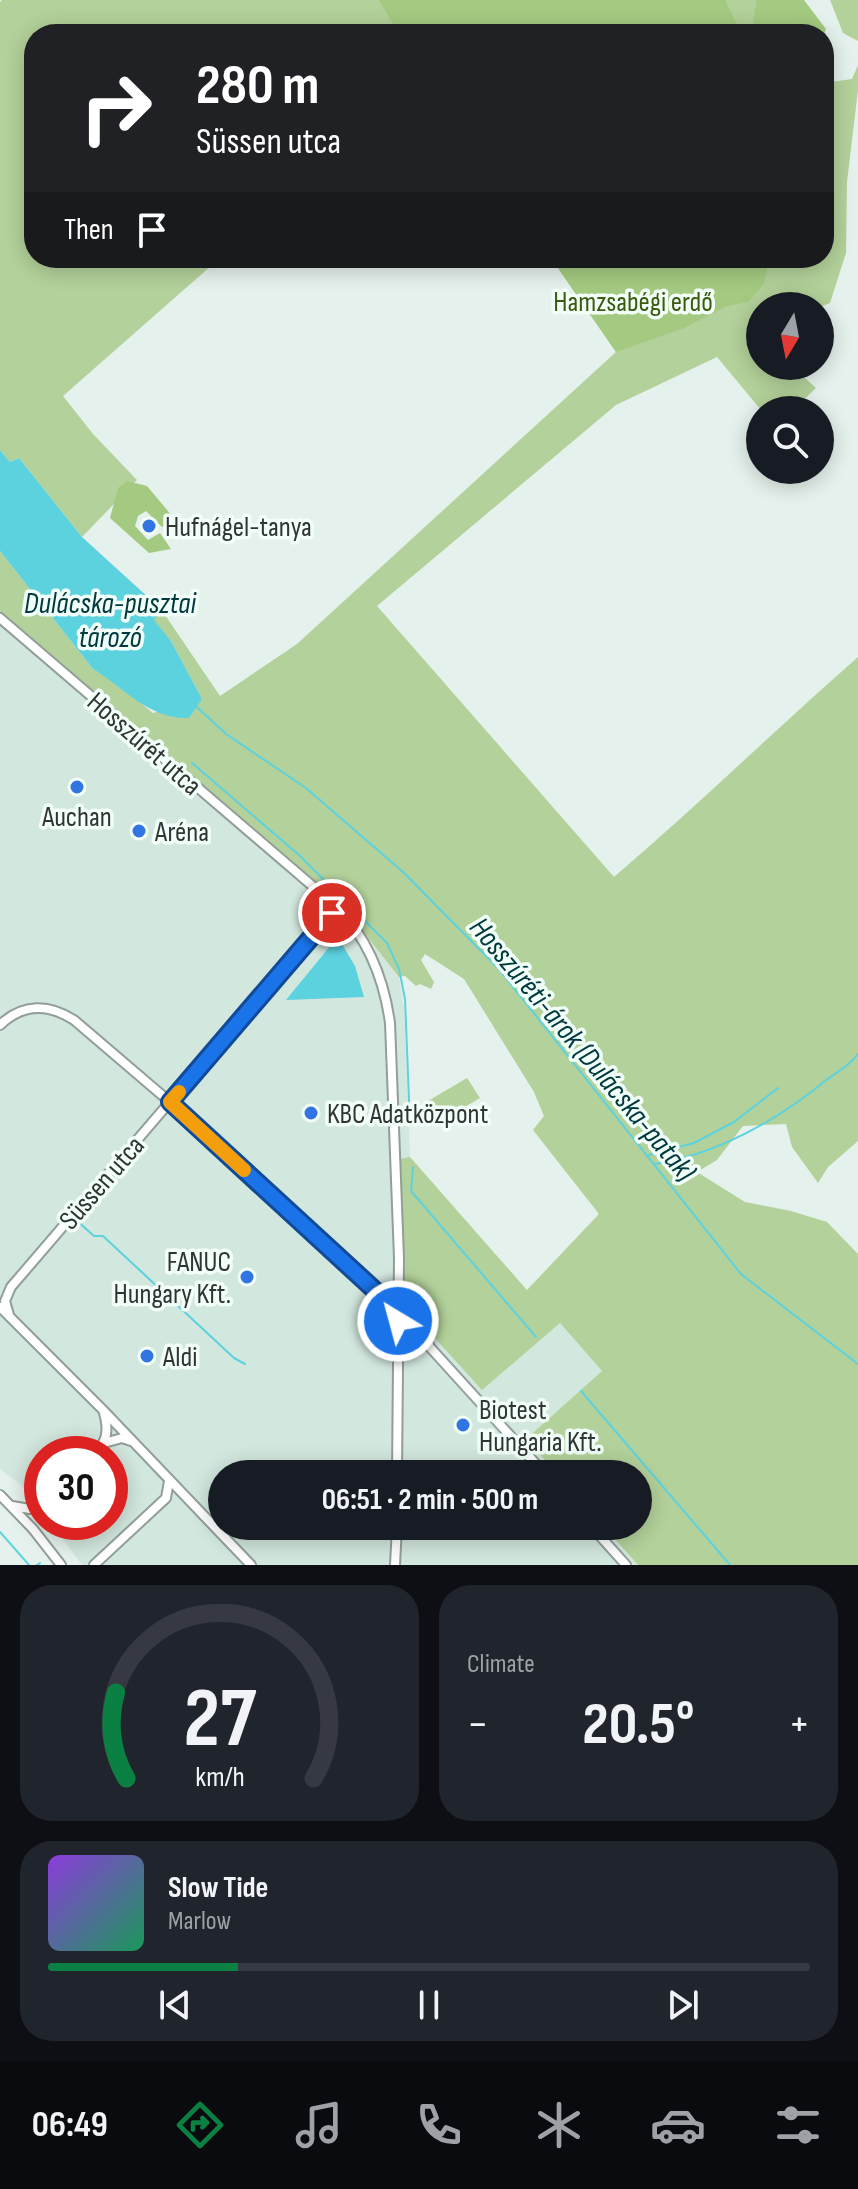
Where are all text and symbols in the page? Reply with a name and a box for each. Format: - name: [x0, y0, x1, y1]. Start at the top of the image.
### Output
- text: 280 m: [196, 53, 319, 120]
- icon: right: [64, 56, 168, 160]
- text: Süssen utca: [196, 121, 341, 164]
- icon: arrive: [130, 208, 174, 252]
- text: Then: [64, 212, 114, 248]
- park label: Hamzsabégi erdő: [553, 286, 713, 319]
- north arrow: [746, 292, 834, 380]
- map controls: [746, 292, 834, 484]
- button: search: [746, 396, 834, 484]
- place label: Hufnágel-tanya: [165, 511, 312, 544]
- marker: Hufnágel-tanya: [140, 517, 158, 535]
- water label: Dulácska-pusztai tározó: [24, 586, 197, 656]
- street label: Hosszúrét utca: [80, 686, 208, 803]
- marker: Auchan: [68, 778, 86, 796]
- place label: Auchan: [41, 801, 112, 834]
- place label: Aréna: [154, 816, 209, 849]
- marker: Aréna: [130, 822, 148, 840]
- pin: [298, 879, 366, 947]
- icon: arrive: [310, 891, 354, 935]
- water label: Hosszúréti-árok (Dulácska-patak): [461, 911, 703, 1189]
- place label: KBC Adatközpont: [327, 1098, 488, 1131]
- marker: KBC Adatközpont: [302, 1104, 320, 1122]
- street label: Süssen utca: [53, 1130, 152, 1236]
- place label: FANUC Hungary Kft.: [113, 1246, 231, 1311]
- marker: FANUC Hungary Kft.: [238, 1268, 256, 1286]
- position arrow: [356, 1279, 440, 1363]
- place label: Aldi: [162, 1341, 197, 1374]
- marker: Aldi: [138, 1347, 156, 1365]
- place label: Biotest Hungaria Kft.: [479, 1394, 601, 1459]
- marker: Biotest Hungaria Kft.: [454, 1416, 472, 1434]
- speed limit sign: 30: [24, 1436, 128, 1540]
- text: 06:51 · 2 min · 500 m: [322, 1482, 538, 1518]
- text: Climate: [467, 1649, 535, 1680]
- text: 27: [183, 1670, 257, 1770]
- text: 20.5°: [582, 1689, 695, 1761]
- text: −: [467, 1698, 489, 1751]
- text: +: [788, 1698, 810, 1751]
- text: km/h: [195, 1760, 244, 1795]
- text: Slow Tide: [168, 1870, 268, 1906]
- text: Marlow: [168, 1906, 231, 1937]
- icon: previous: [153, 1983, 197, 2027]
- icon: pause: [407, 1983, 451, 2027]
- icon: next: [661, 1983, 705, 2027]
- icon: directions: [172, 2097, 228, 2153]
- icon: music: [291, 2097, 347, 2153]
- icon: phone: [411, 2097, 467, 2153]
- icon: climate: [531, 2097, 587, 2153]
- icon: car: [650, 2097, 706, 2153]
- icon: filters: [770, 2097, 826, 2153]
- text: 06:49: [32, 2104, 108, 2147]

